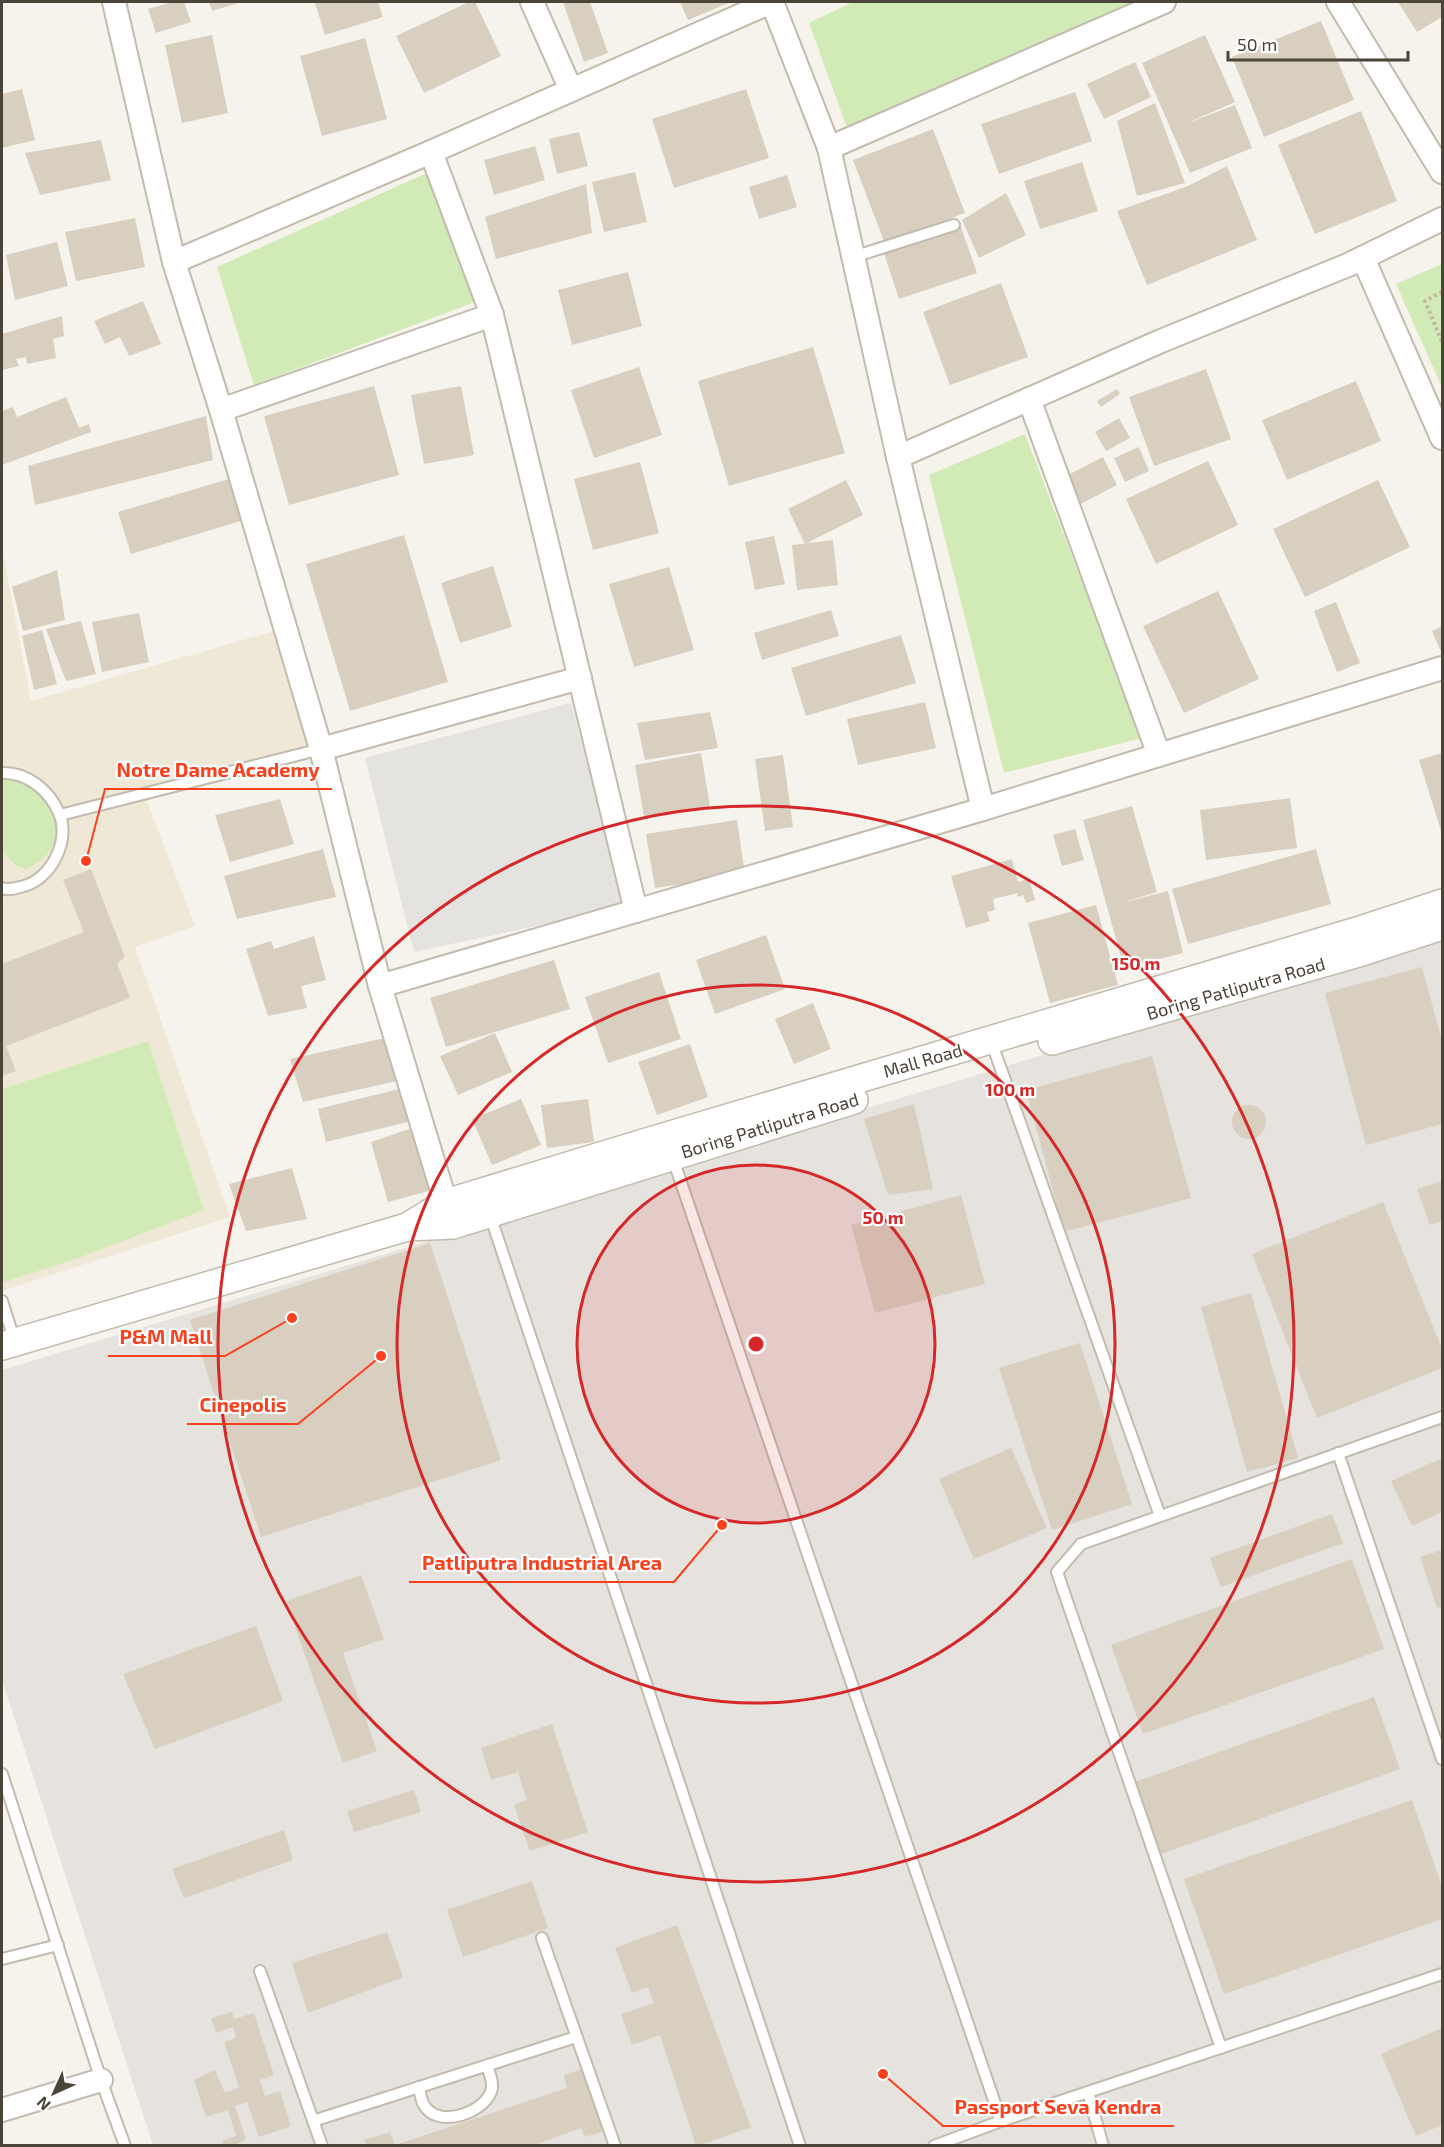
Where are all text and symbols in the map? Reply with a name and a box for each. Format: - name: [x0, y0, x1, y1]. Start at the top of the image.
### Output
- scale bar: [1228, 24, 1408, 62]
- text: 50 m: [1237, 33, 1277, 55]
- callout: Notre Dame Academy: [105, 751, 332, 789]
- text: Notre Dame Academy: [117, 757, 320, 782]
- text: 150 m: [1112, 952, 1160, 974]
- street label: Boring Patliputra Road: [1144, 952, 1328, 1024]
- street label: Mall Road: [881, 1038, 965, 1082]
- text: 100 m: [985, 1078, 1035, 1100]
- street label: Boring Patliputra Road: [678, 1088, 861, 1163]
- text: 50 m: [862, 1206, 904, 1228]
- callout: P&M Mall: [108, 1318, 225, 1356]
- text: P&M Mall: [119, 1324, 213, 1348]
- centre of rings: [746, 1334, 766, 1354]
- callout: Cinepolis: [187, 1386, 298, 1424]
- text: Cinepolis: [199, 1392, 287, 1416]
- callout: Patliputra Industrial Area: [409, 1544, 674, 1582]
- text: Patliputra Industrial Area: [422, 1550, 662, 1574]
- north arrow: [24, 2063, 84, 2123]
- callout: Passport Seva Kendra: [943, 2088, 1174, 2126]
- text: N: [32, 2093, 54, 2115]
- text: Passport Seva Kendra: [954, 2094, 1162, 2118]

